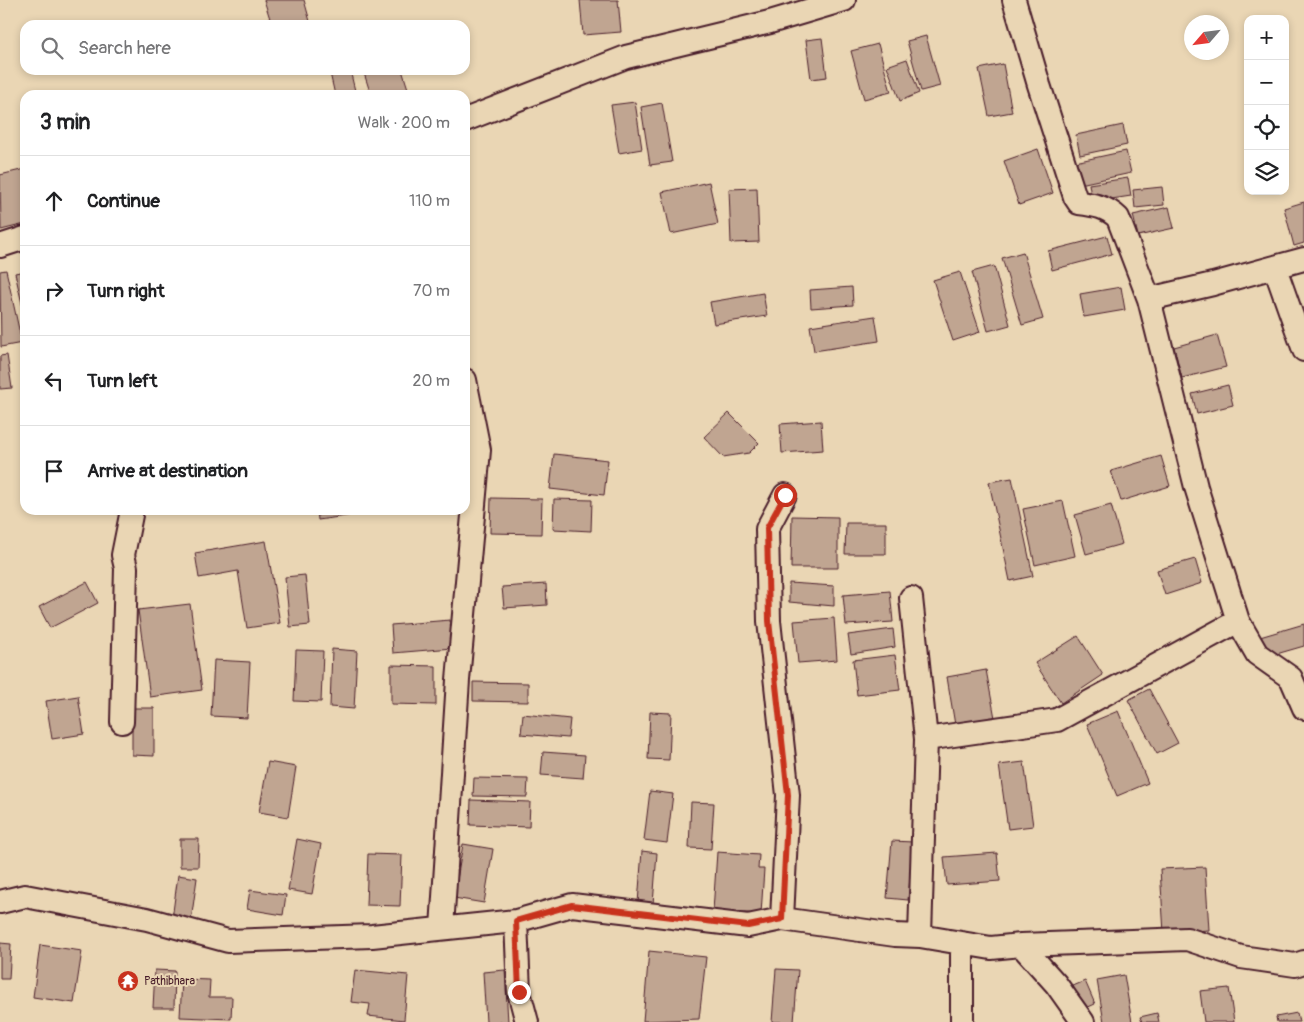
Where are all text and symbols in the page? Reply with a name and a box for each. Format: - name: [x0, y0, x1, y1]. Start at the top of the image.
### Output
- north arrow: [1184, 15, 1229, 60]
- map controls: [1244, 15, 1289, 195]
- button: +: [1244, 15, 1289, 60]
- search box: [20, 20, 470, 75]
- icon: search: [38, 34, 66, 62]
- text: Search here: [78, 36, 171, 60]
- button: −: [1244, 60, 1289, 105]
- button: locate: [1244, 105, 1289, 150]
- text: 3 min: [40, 109, 90, 136]
- text: Walk · 200 m: [358, 113, 450, 133]
- button: layers: [1244, 150, 1289, 195]
- icon: ahead: [40, 187, 68, 215]
- text: Continue: [87, 189, 160, 213]
- text: 110 m: [409, 191, 450, 211]
- icon: right: [40, 277, 68, 305]
- text: Turn right: [87, 279, 165, 303]
- text: 70 m: [413, 281, 450, 301]
- icon: left: [40, 367, 68, 395]
- text: Turn left: [87, 369, 157, 393]
- text: 20 m: [412, 371, 450, 391]
- icon: arrive: [40, 457, 68, 485]
- text: Arrive at destination: [87, 459, 248, 483]
- route start: [774, 484, 797, 507]
- temple icon: Pathibhara: [116, 969, 140, 993]
- place label: Pathibhara: [144, 974, 195, 989]
- route end: [508, 981, 531, 1004]

